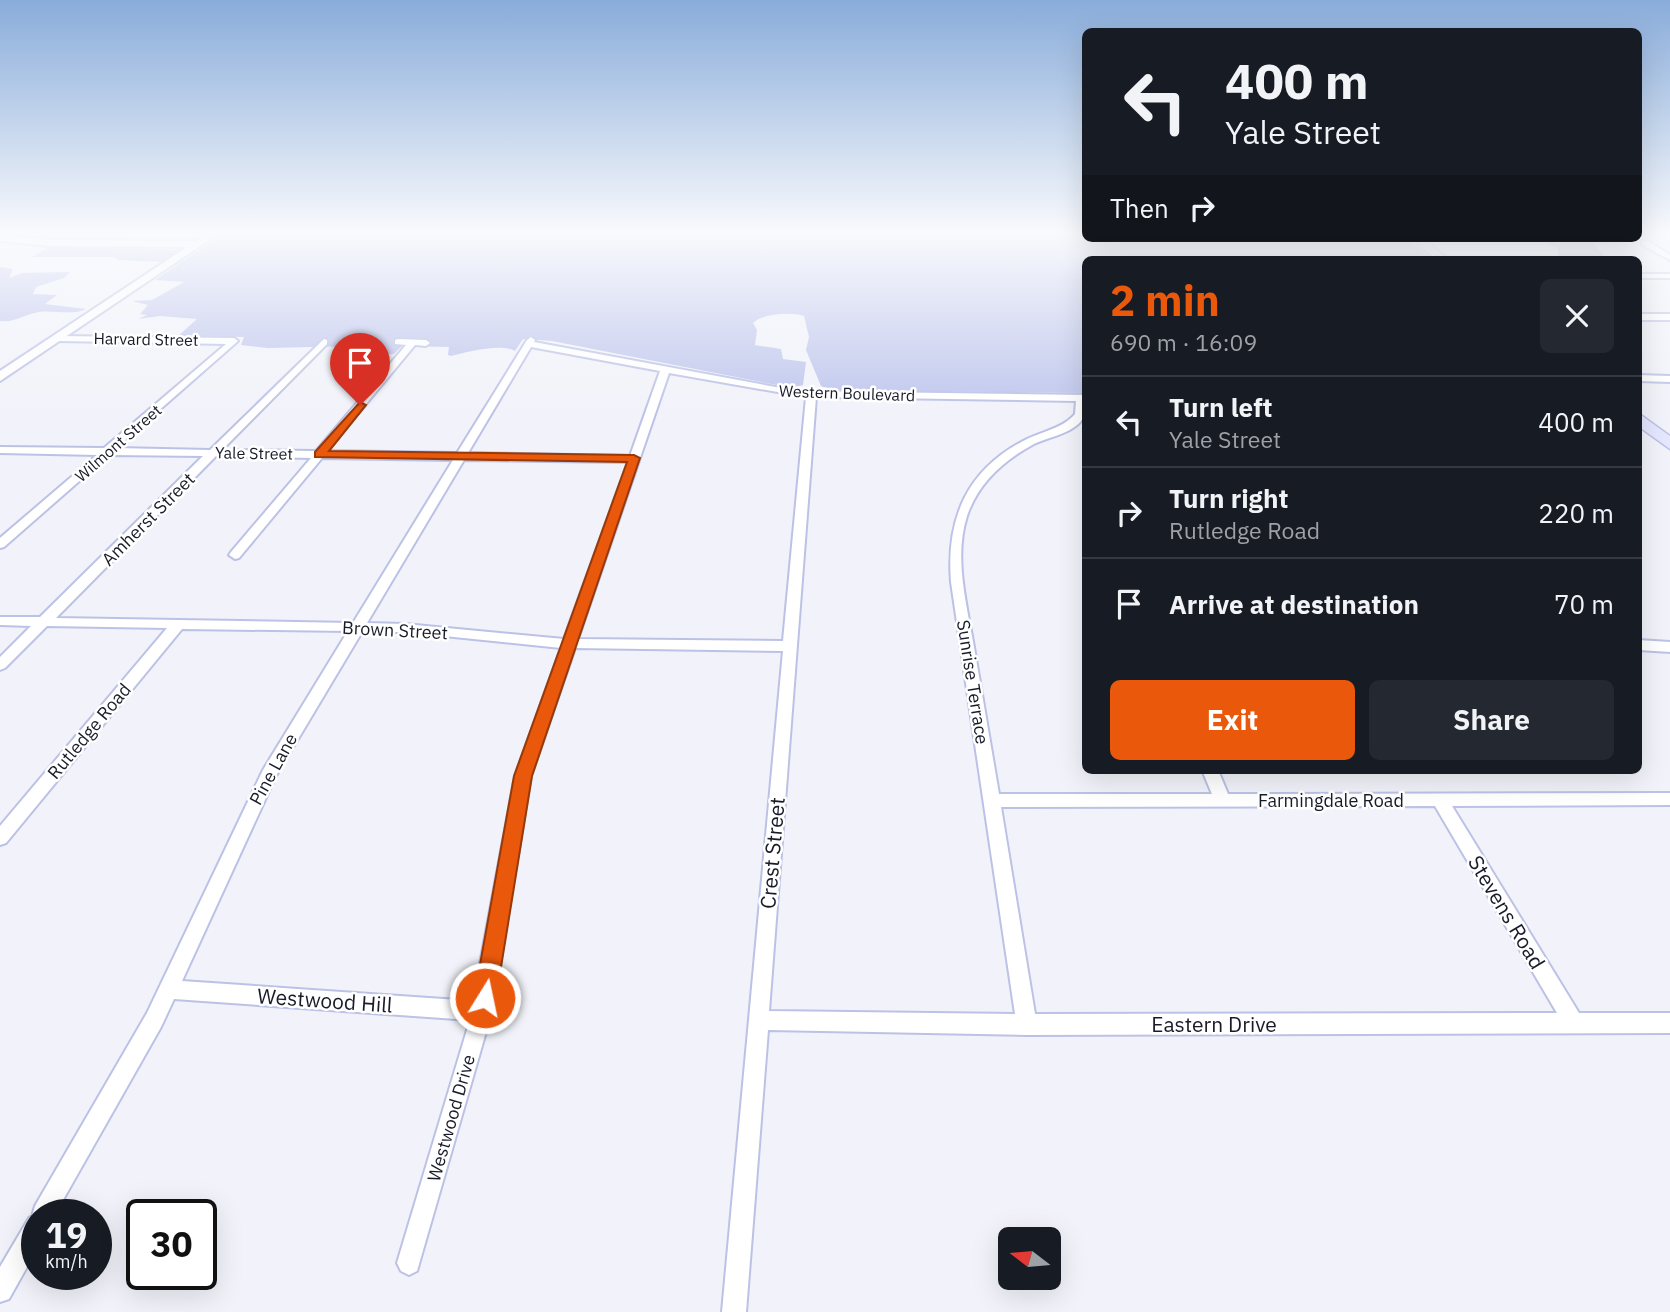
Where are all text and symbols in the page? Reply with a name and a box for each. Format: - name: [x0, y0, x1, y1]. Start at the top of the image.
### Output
- text: 400 m: [1225, 49, 1369, 112]
- icon: left: [1110, 56, 1201, 147]
- text: Yale Street: [1225, 111, 1381, 153]
- icon: right: [1183, 189, 1221, 227]
- text: Then: [1110, 191, 1169, 225]
- text: 2 min: [1110, 273, 1220, 328]
- button: close: [1540, 279, 1614, 353]
- text: 690 m · 16:09: [1110, 327, 1257, 357]
- street label: Harvard Street: [93, 328, 199, 350]
- pin: [330, 333, 390, 405]
- icon: arrive: [341, 344, 379, 382]
- street label: Western Boulevard: [778, 381, 916, 405]
- text: Turn left: [1169, 390, 1272, 424]
- street label: Wilmont Street: [71, 400, 165, 486]
- icon: left: [1110, 403, 1148, 441]
- text: 400 m: [1538, 405, 1614, 439]
- text: Yale Street: [1169, 424, 1281, 454]
- street label: Yale Street: [215, 442, 293, 464]
- street label: Amherst Street: [97, 468, 199, 570]
- text: Turn right: [1169, 481, 1288, 515]
- icon: right: [1110, 494, 1148, 532]
- text: 220 m: [1538, 496, 1614, 530]
- text: Rutledge Road: [1169, 515, 1320, 545]
- icon: arrive: [1110, 585, 1148, 623]
- text: Arrive at destination: [1169, 587, 1419, 621]
- text: 70 m: [1554, 587, 1614, 621]
- street label: Brown Street: [342, 616, 448, 644]
- street label: Sunrise Terrace: [952, 618, 994, 746]
- street label: Rutledge Road: [42, 678, 136, 784]
- button: Exit: [1110, 680, 1355, 760]
- button: Share: [1369, 680, 1614, 760]
- street label: Pine Lane: [244, 729, 302, 809]
- street label: Farmingdale Road: [1258, 789, 1404, 812]
- street label: Crest Street: [753, 796, 791, 910]
- street label: Stevens Road: [1462, 850, 1552, 974]
- position arrow: [448, 961, 522, 1035]
- street label: Westwood Hill: [256, 981, 394, 1019]
- street label: Eastern Drive: [1151, 1010, 1277, 1038]
- street label: Westwood Drive: [422, 1052, 480, 1184]
- speed limit sign: 30: [126, 1199, 217, 1290]
- text: 19: [45, 1212, 88, 1258]
- north arrow: [998, 1227, 1060, 1290]
- map controls: [998, 1227, 1061, 1290]
- text: km/h: [45, 1250, 88, 1273]

